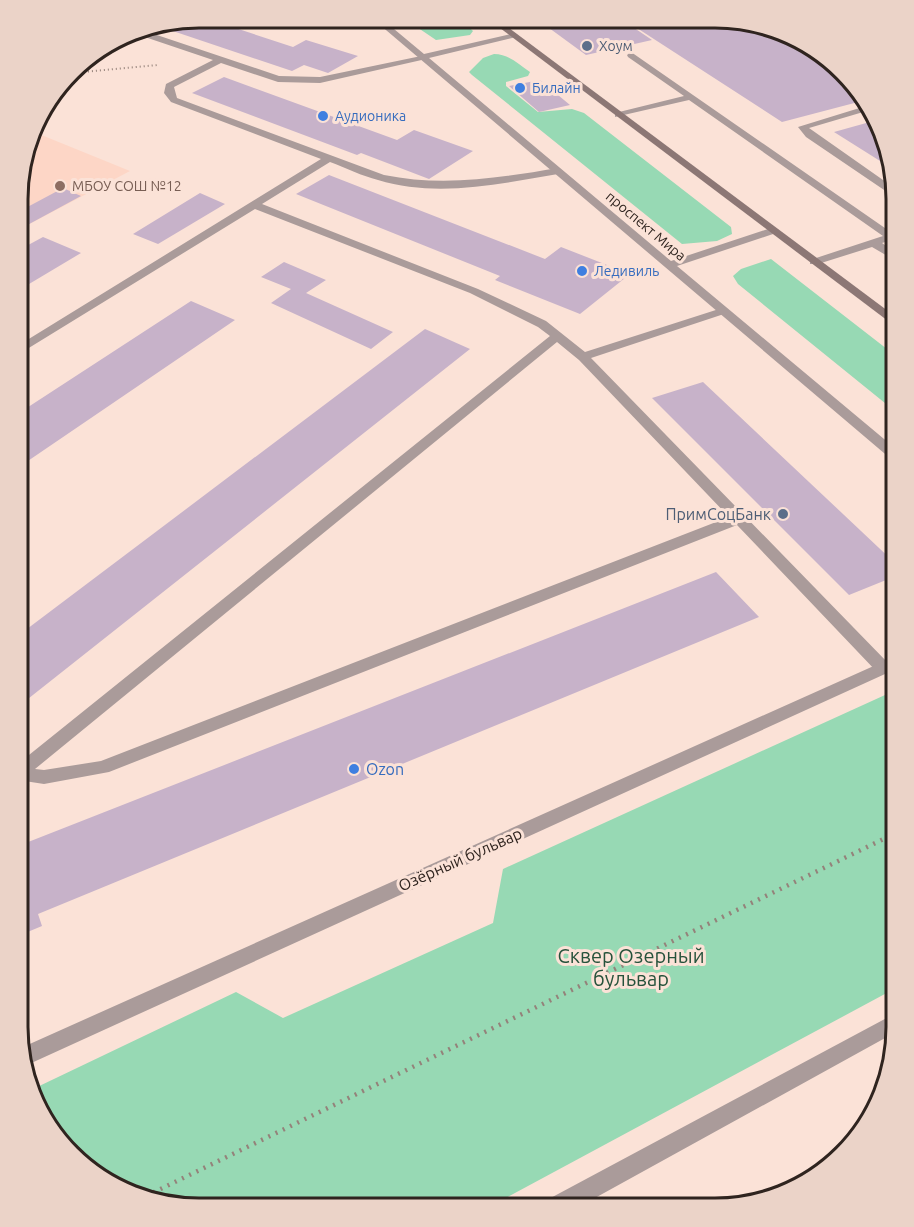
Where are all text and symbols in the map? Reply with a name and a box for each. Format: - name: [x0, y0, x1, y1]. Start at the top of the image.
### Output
- place label: Хоум: [599, 38, 633, 54]
- marker: Хоум: [580, 39, 594, 53]
- place label: Билайн: [532, 80, 581, 96]
- marker: Билайн: [513, 81, 527, 95]
- place label: Аудионика: [335, 108, 406, 124]
- marker: Аудионика: [316, 109, 330, 123]
- place label: МБОУ СОШ №12: [72, 178, 182, 194]
- marker: МБОУ СОШ №12: [53, 179, 67, 193]
- street label: проспект Мира: [603, 188, 689, 264]
- place label: Ледивиль: [594, 263, 659, 279]
- marker: Ледивиль: [575, 264, 589, 278]
- place label: ПримСоцБанк: [665, 505, 771, 523]
- marker: ПримСоцБанк: [776, 507, 790, 521]
- place label: Ozon: [366, 760, 404, 778]
- marker: Ozon: [347, 762, 361, 776]
- street label: Озёрный бульвар: [395, 824, 525, 894]
- park label: Сквер Озерный бульвар: [557, 944, 705, 990]

